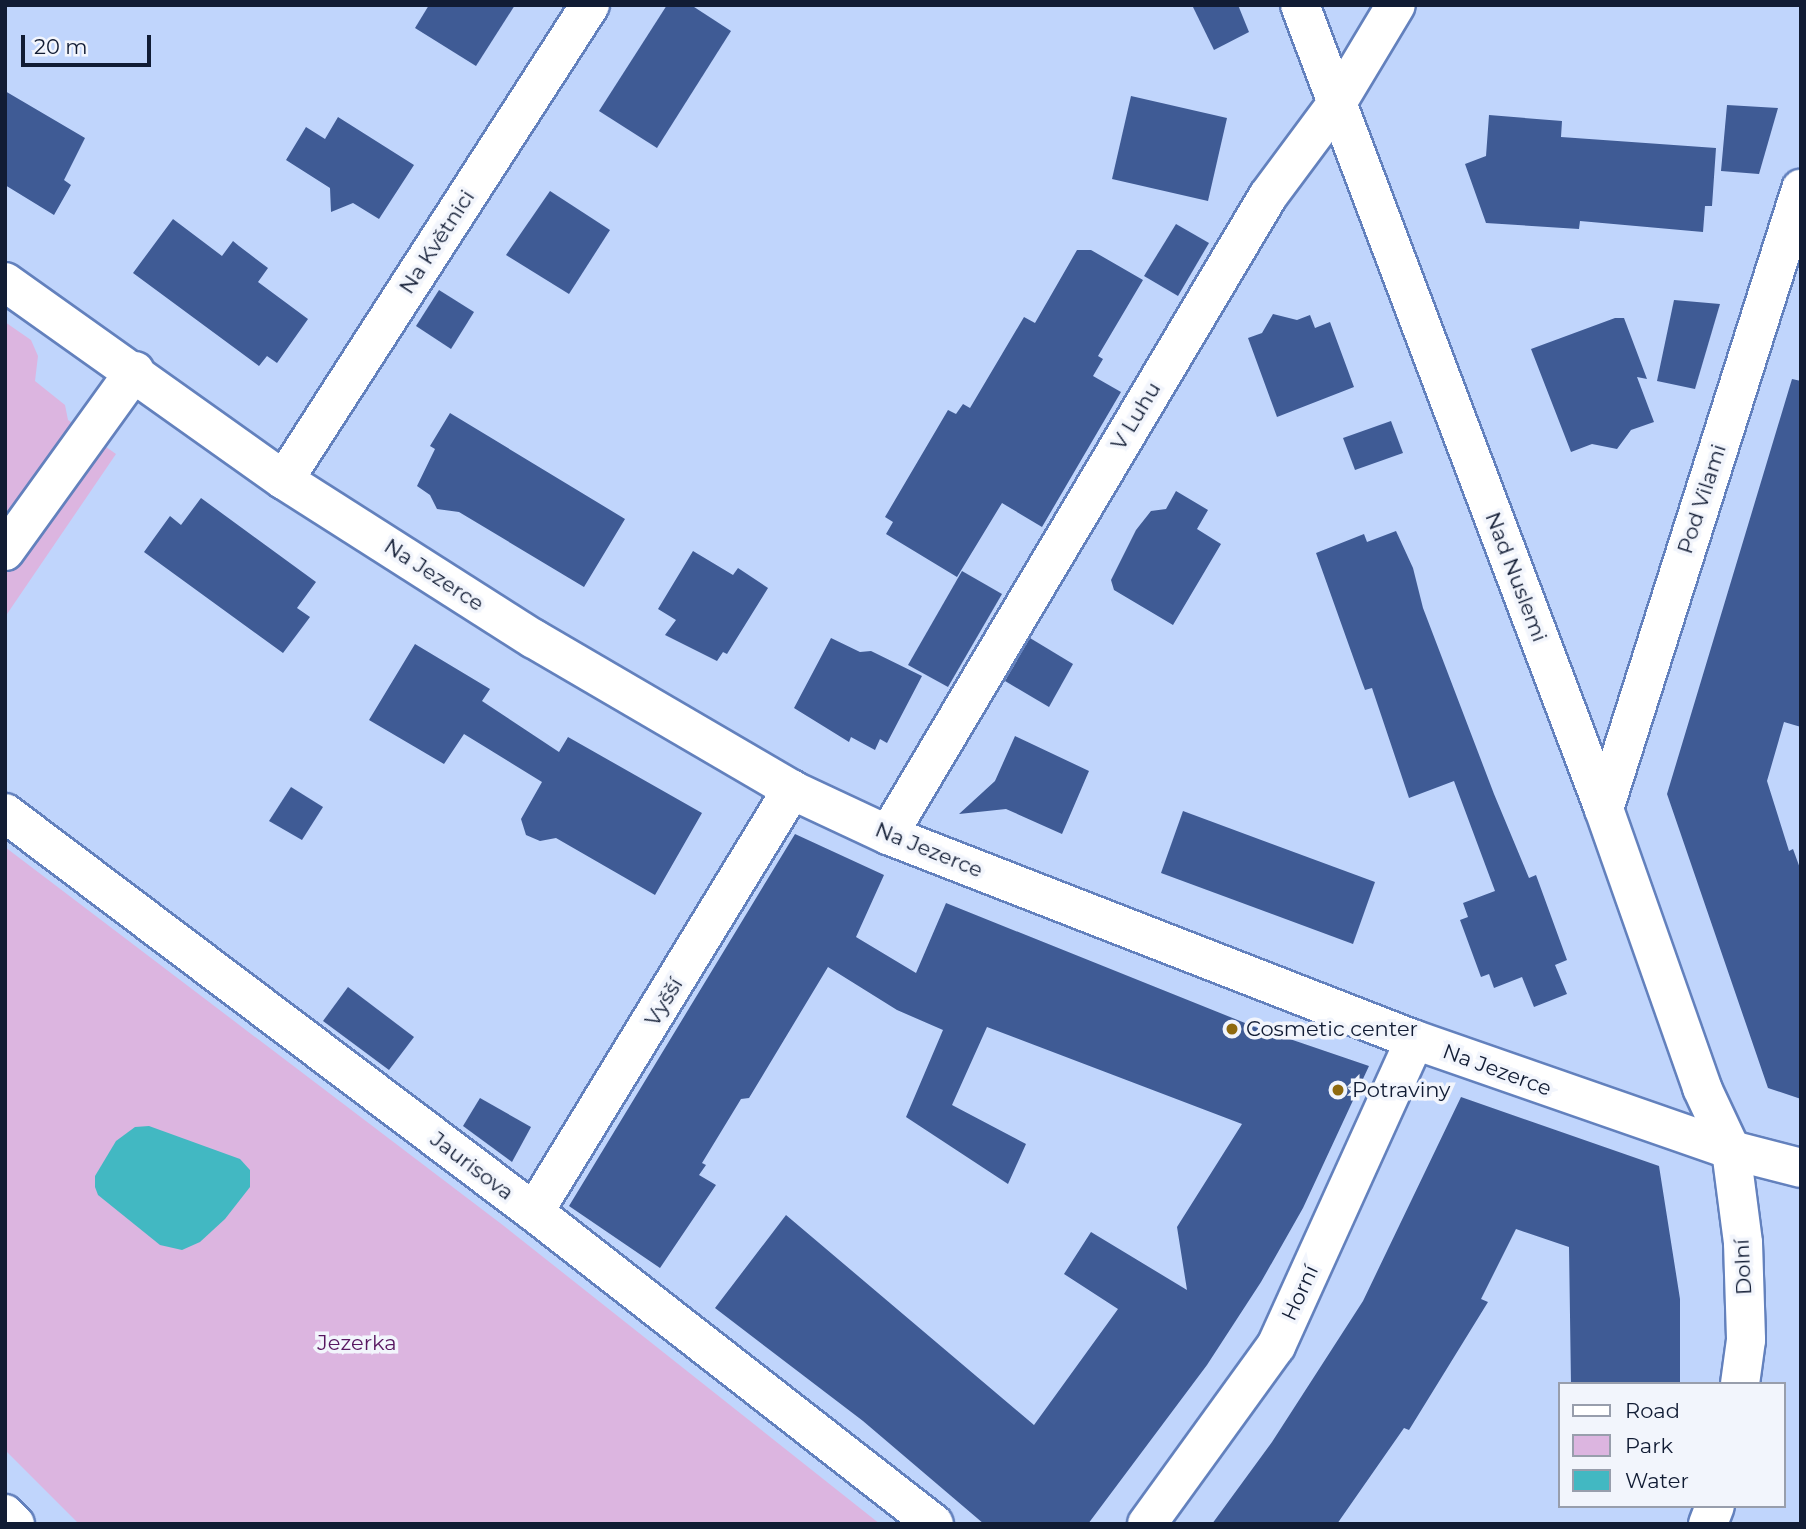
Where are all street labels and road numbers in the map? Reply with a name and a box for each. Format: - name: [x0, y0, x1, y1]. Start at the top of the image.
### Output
- street label: Na Květnici: [394, 185, 480, 299]
- street label: V Luhu: [1106, 377, 1166, 455]
- street label: Pod Vilami: [1672, 441, 1732, 557]
- street label: Nad Nuslemi: [1480, 509, 1552, 645]
- street label: Na Jezerce: [379, 533, 489, 617]
- street label: Na Jezerce: [872, 817, 986, 883]
- street label: Vyšší: [640, 973, 688, 1031]
- street label: Na Jezerce: [1439, 1039, 1555, 1101]
- street label: Jaurisova: [426, 1127, 518, 1205]
- street label: Dolní: [1729, 1238, 1757, 1296]
- street label: Horní: [1276, 1261, 1324, 1325]

